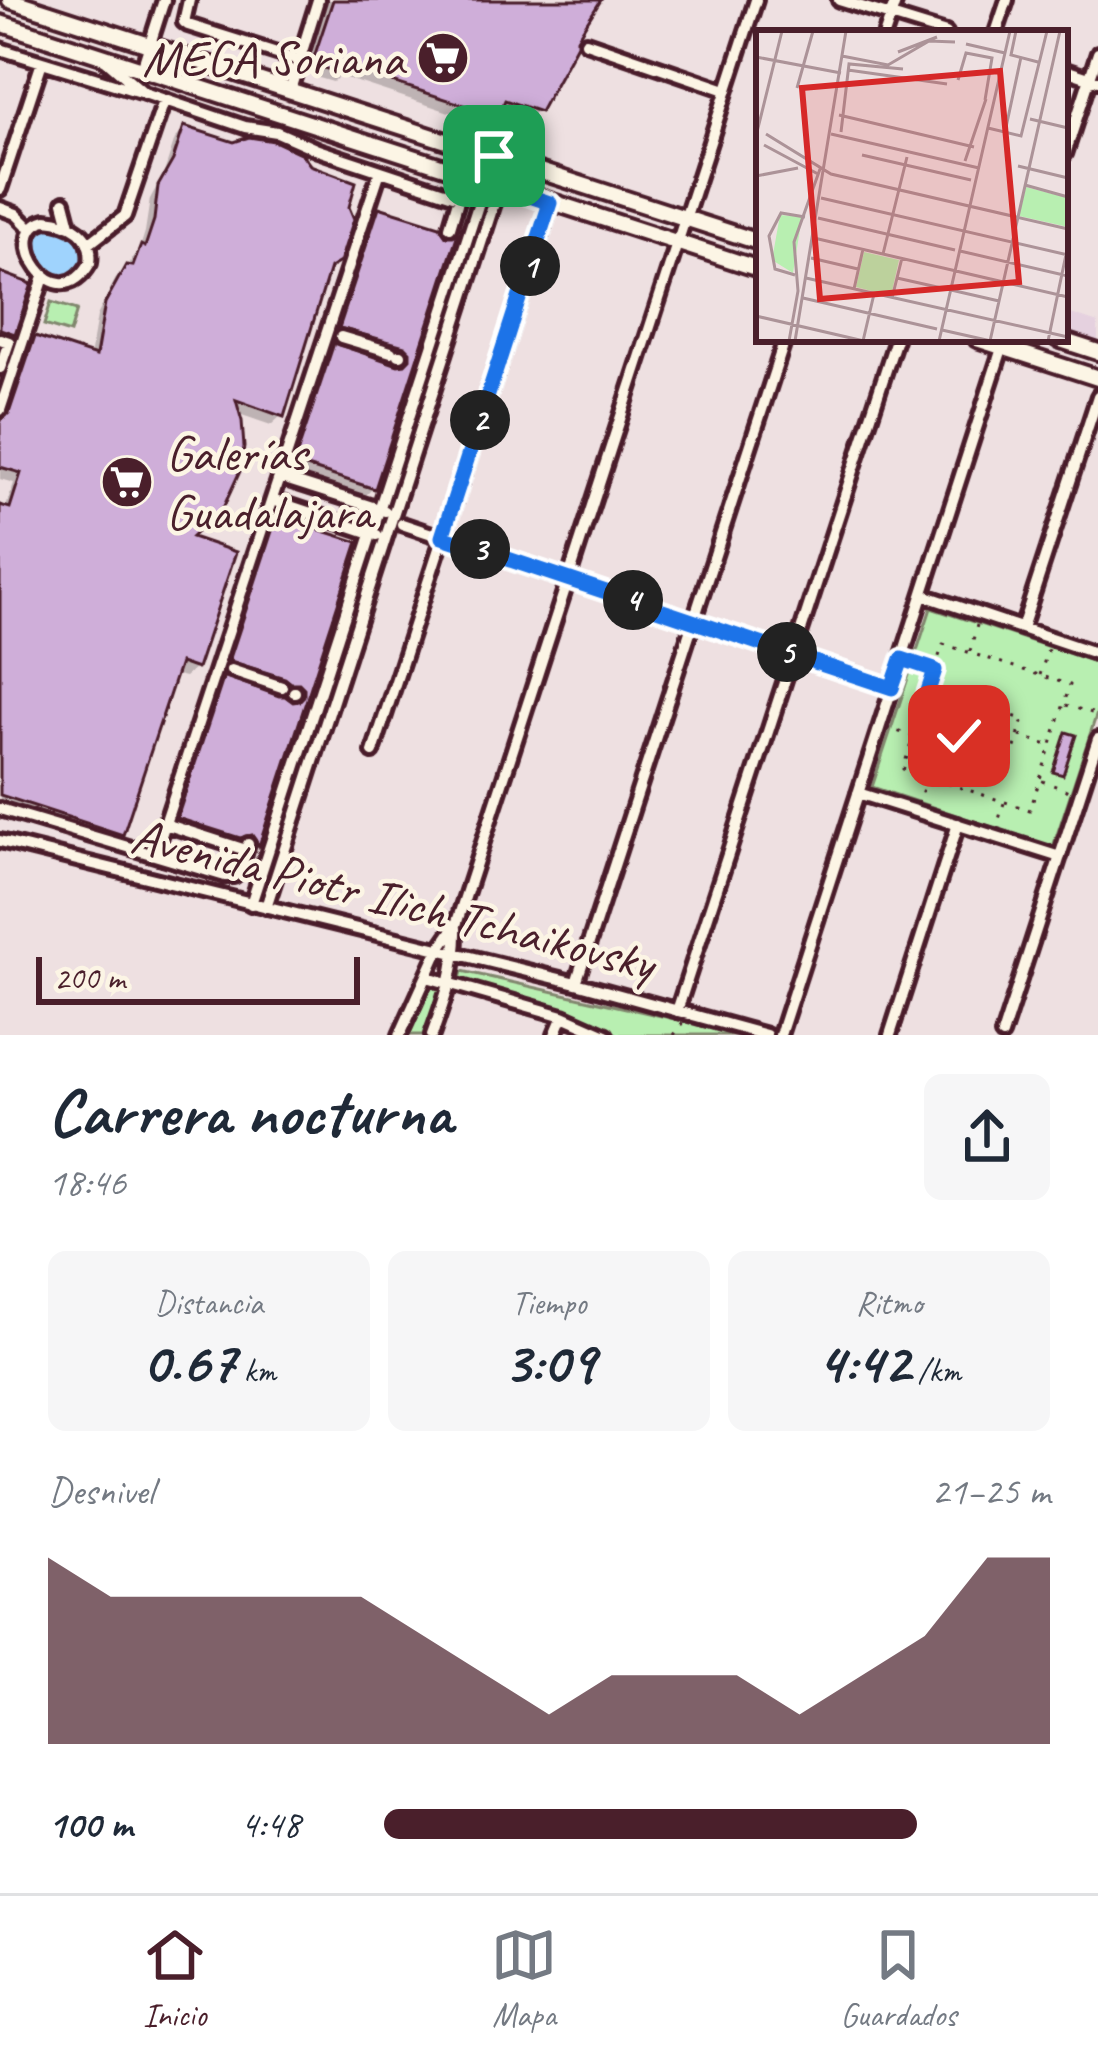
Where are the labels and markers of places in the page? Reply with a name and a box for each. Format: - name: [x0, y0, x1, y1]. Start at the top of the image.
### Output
- place label: MEGA Soriana: [142, 26, 408, 90]
- supermarket icon: MEGA Soriana: [415, 30, 471, 86]
- pin: [443, 105, 545, 207]
- pin: 1: [500, 236, 560, 296]
- pin: 2: [450, 390, 510, 450]
- place label: Galerías Guadalajara: [166, 421, 376, 544]
- supermarket icon: Galerías Guadalajara: [99, 454, 155, 510]
- pin: 3: [450, 519, 510, 579]
- pin: 4: [603, 570, 663, 630]
- pin: 5: [757, 622, 817, 682]
- pin: [908, 685, 1010, 787]

